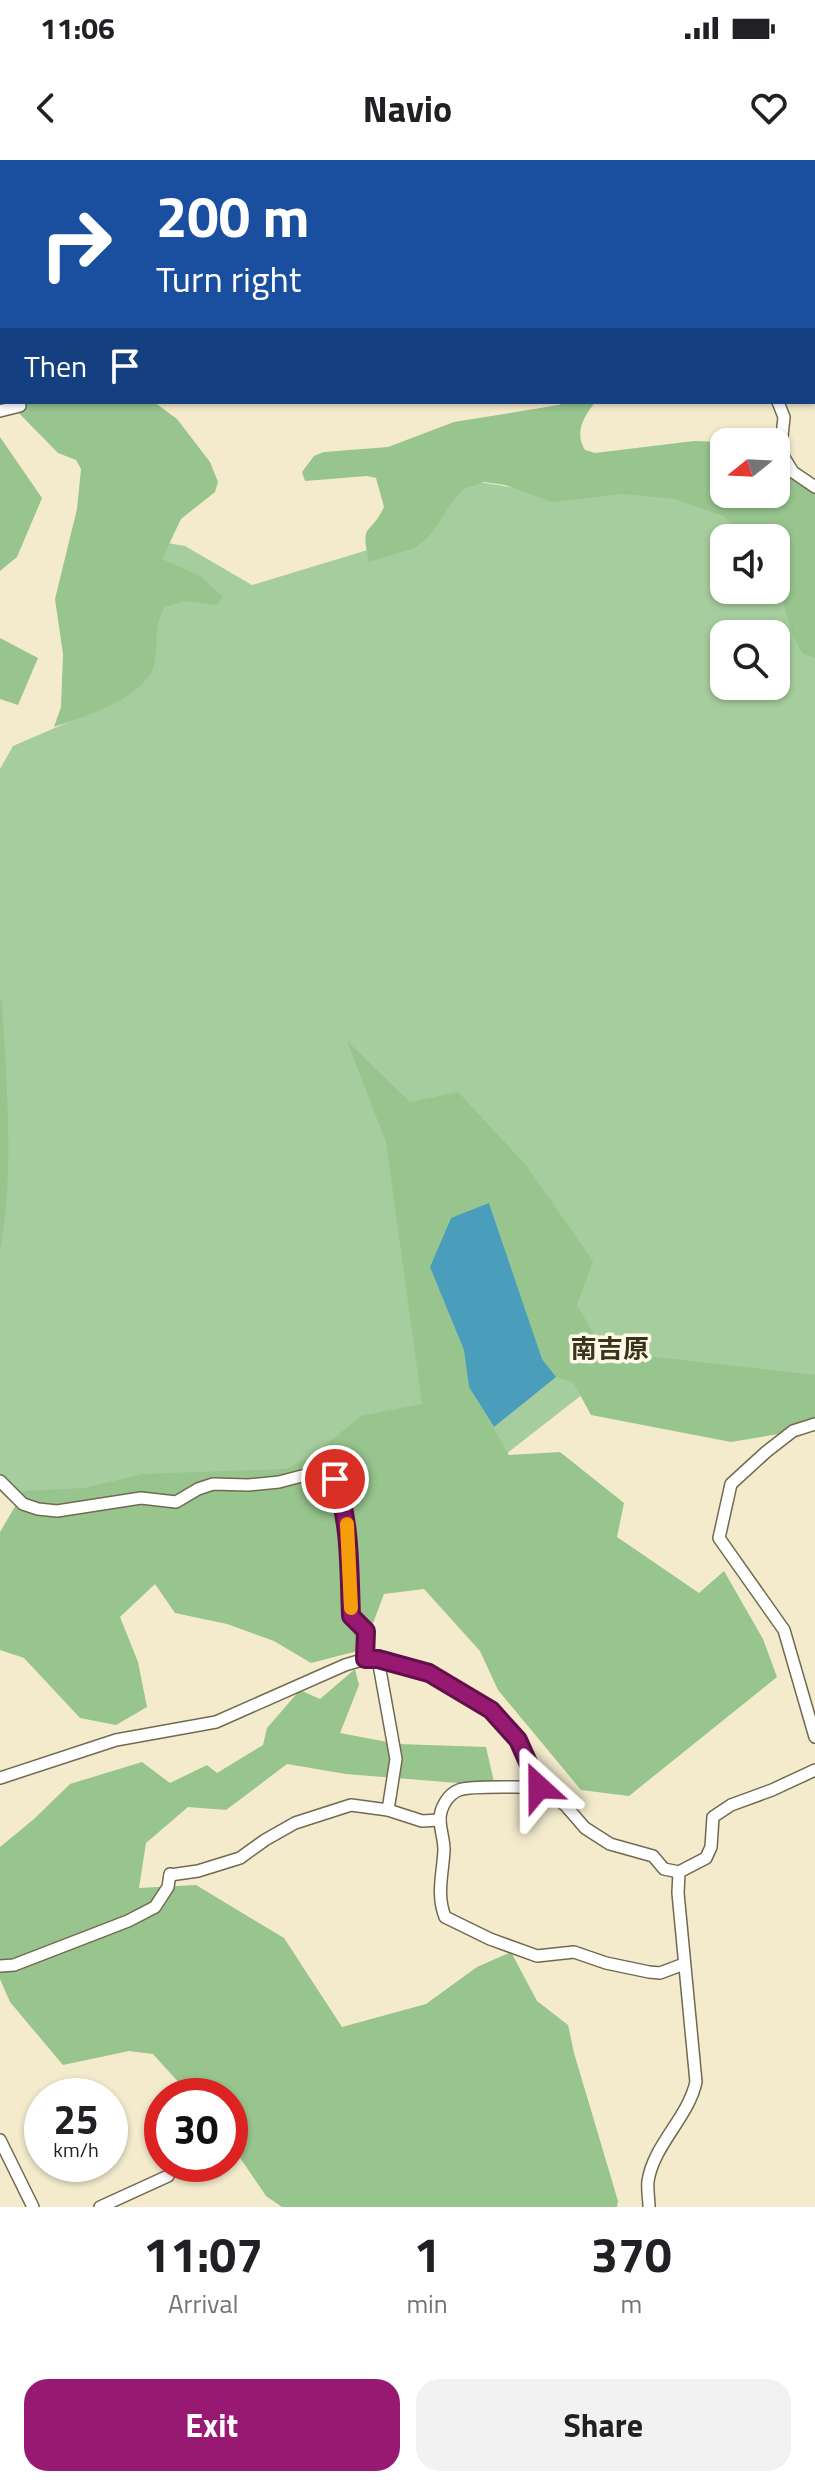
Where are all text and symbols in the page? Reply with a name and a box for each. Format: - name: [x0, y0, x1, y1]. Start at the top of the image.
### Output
- text: 11:06: [40, 5, 115, 51]
- text: Navio: [363, 81, 452, 136]
- icon: back: [24, 86, 68, 130]
- icon: heart: [747, 86, 791, 130]
- text: 200 m: [156, 174, 309, 259]
- icon: right: [24, 192, 128, 296]
- text: Turn right: [156, 251, 301, 306]
- text: Then: [24, 343, 87, 389]
- icon: arrive: [103, 344, 147, 388]
- north arrow: [710, 428, 790, 508]
- map controls: [710, 428, 790, 700]
- button: sound: [710, 524, 790, 604]
- button: search: [710, 620, 790, 700]
- district label: 南吉原: [571, 1329, 649, 1368]
- pin: [301, 1445, 369, 1513]
- icon: arrive: [313, 1457, 357, 1501]
- position arrow: [497, 1745, 581, 1829]
- speed limit sign: 30: [144, 2078, 248, 2182]
- text: 25: [54, 2089, 98, 2150]
- text: km/h: [53, 2134, 99, 2165]
- text: 11:07: [143, 2218, 263, 2291]
- text: 1: [414, 2218, 441, 2291]
- text: 370: [591, 2218, 672, 2291]
- text: Arrival: [168, 2284, 238, 2323]
- text: min: [406, 2284, 448, 2323]
- text: m: [621, 2284, 642, 2323]
- button: Exit: [24, 2379, 400, 2471]
- button: Share: [416, 2379, 791, 2471]

